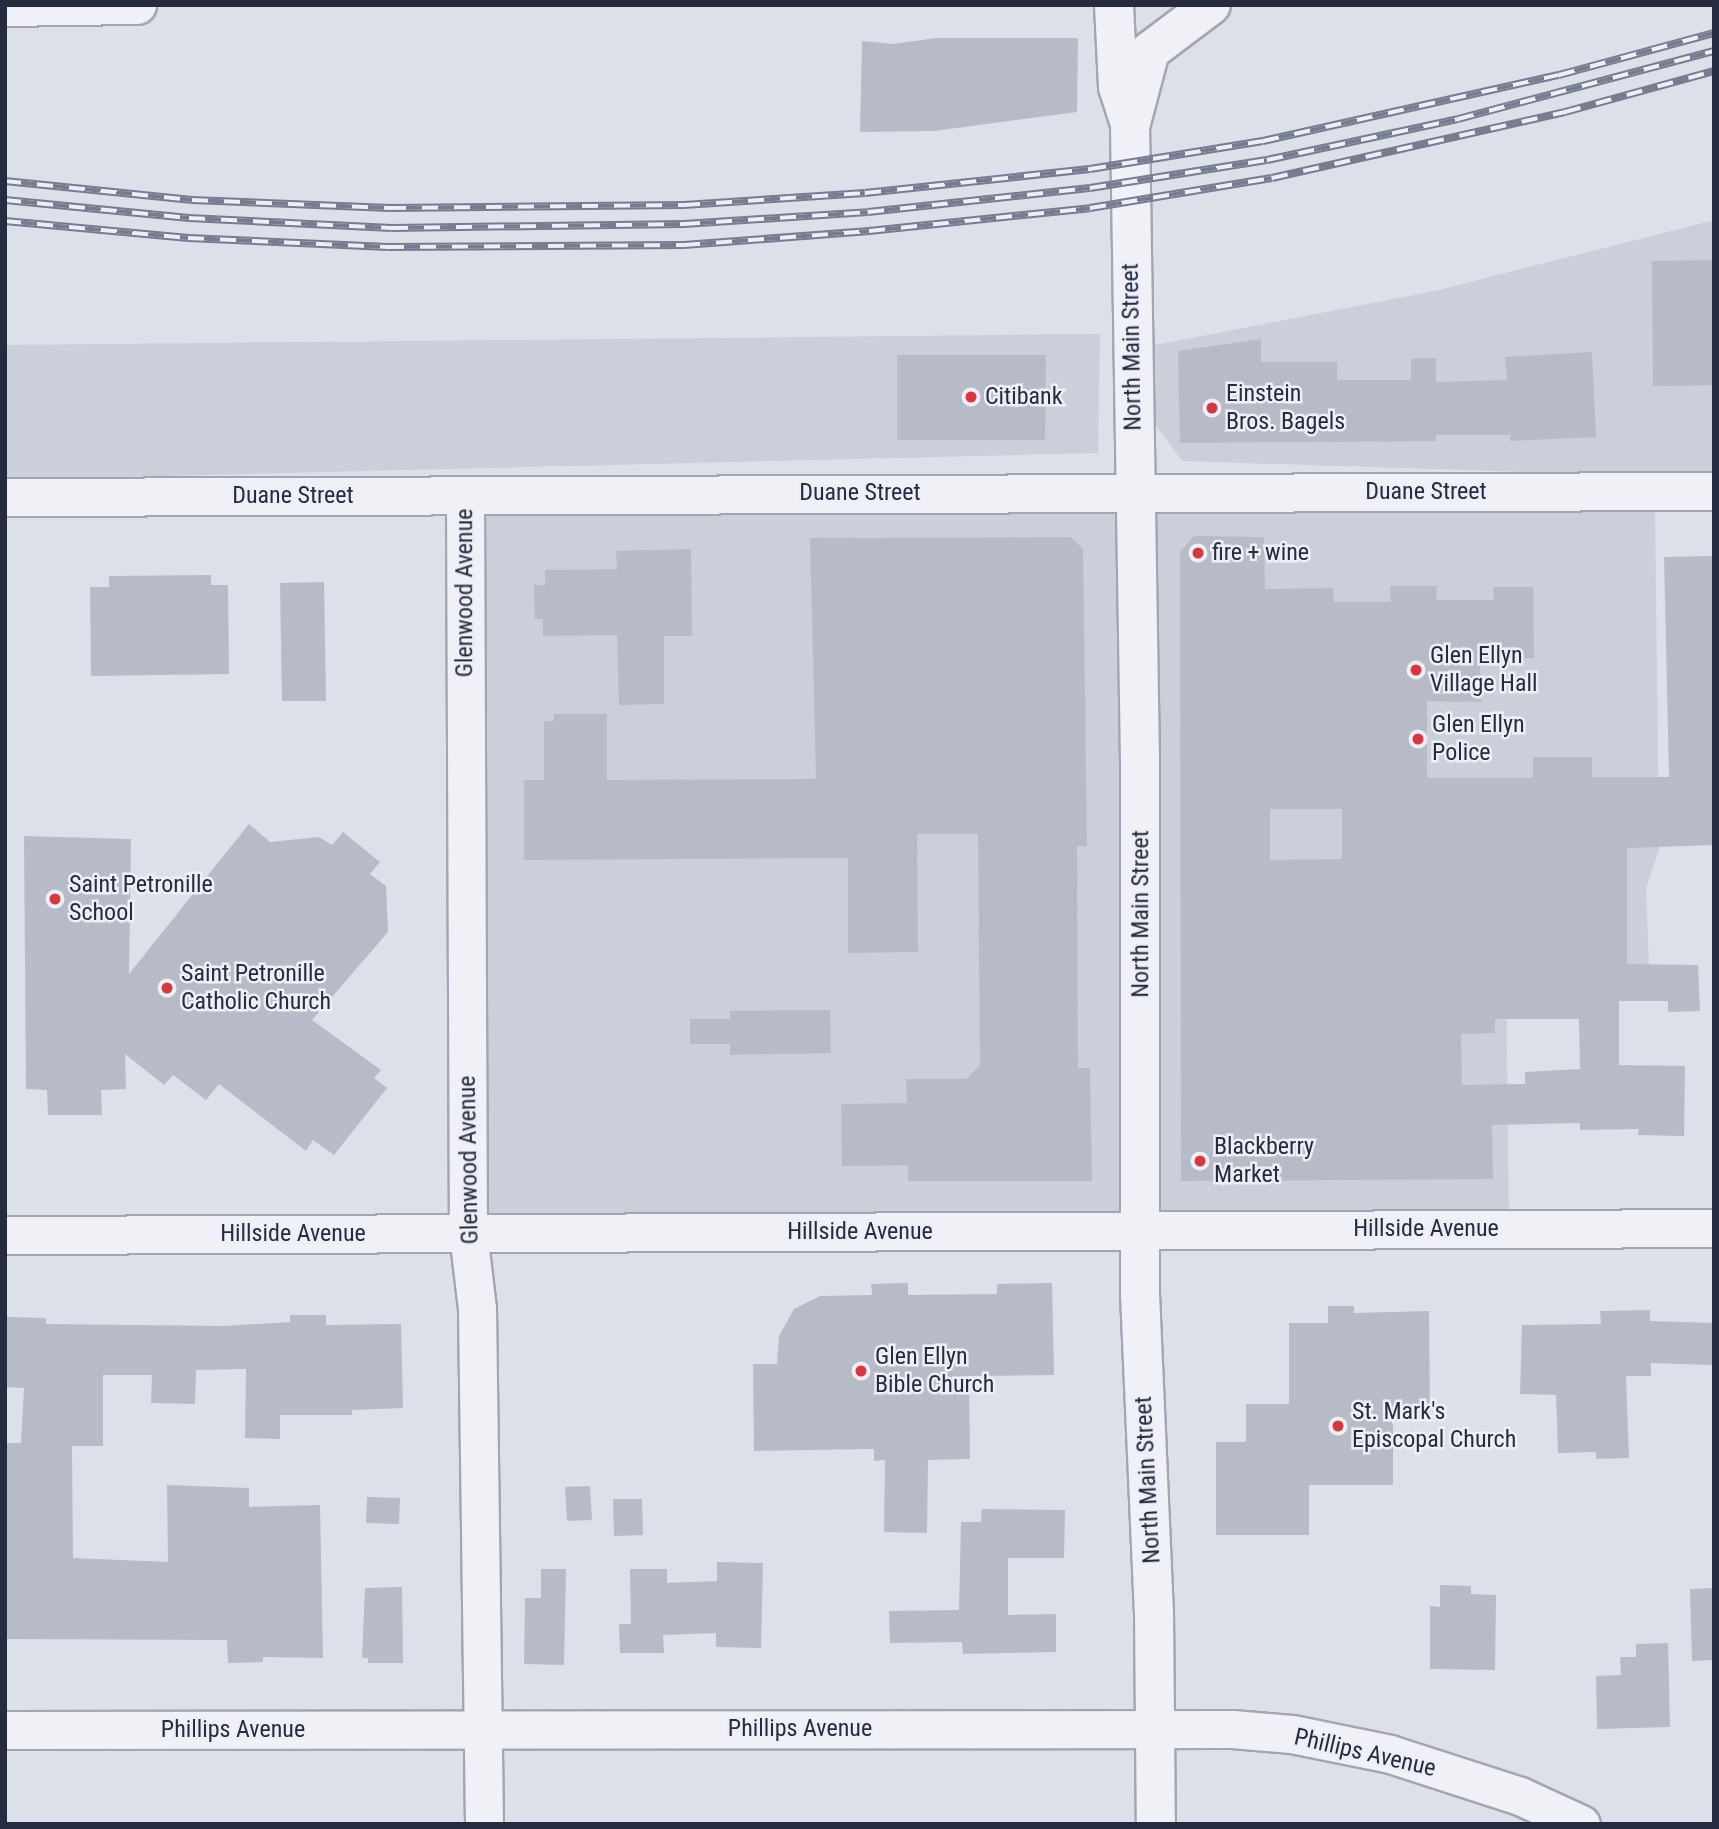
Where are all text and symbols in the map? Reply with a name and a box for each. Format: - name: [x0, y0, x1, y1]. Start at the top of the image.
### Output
- street label: North Main Street: [1116, 263, 1148, 431]
- place label: Einstein Bros. Bagels: [1226, 380, 1345, 436]
- place label: Citibank: [985, 383, 1062, 411]
- marker: Citibank: [963, 389, 979, 405]
- marker: Einstein Bros. Bagels: [1204, 400, 1220, 416]
- street label: Duane Street: [1365, 478, 1487, 506]
- street label: Duane Street: [799, 479, 921, 507]
- street label: Duane Street: [232, 482, 354, 510]
- street label: Glenwood Avenue: [451, 509, 479, 677]
- place label: fire + wine: [1212, 539, 1309, 567]
- marker: fire + wine: [1190, 545, 1206, 561]
- place label: Glen Ellyn Village Hall: [1430, 642, 1537, 698]
- marker: Glen Ellyn Village Hall: [1408, 662, 1424, 678]
- place label: Glen Ellyn Police: [1432, 711, 1525, 767]
- marker: Glen Ellyn Police: [1410, 731, 1426, 747]
- street label: North Main Street: [1127, 830, 1155, 998]
- place label: Saint Petronille School: [69, 871, 213, 927]
- marker: Saint Petronille School: [47, 891, 63, 907]
- place label: Saint Petronille Catholic Church: [181, 960, 331, 1016]
- marker: Saint Petronille Catholic Church: [159, 980, 175, 996]
- street label: Glenwood Avenue: [453, 1075, 485, 1245]
- place label: Blackberry Market: [1214, 1133, 1314, 1189]
- marker: Blackberry Market: [1192, 1153, 1208, 1169]
- street label: Hillside Avenue: [1353, 1215, 1499, 1243]
- street label: Hillside Avenue: [787, 1218, 933, 1246]
- street label: Hillside Avenue: [220, 1220, 366, 1248]
- place label: Glen Ellyn Bible Church: [875, 1343, 994, 1399]
- marker: Glen Ellyn Bible Church: [853, 1363, 869, 1379]
- street label: North Main Street: [1129, 1396, 1167, 1564]
- place label: St. Mark's Episcopal Church: [1352, 1398, 1516, 1454]
- marker: St. Mark's Episcopal Church: [1330, 1418, 1346, 1434]
- street label: Phillips Avenue: [728, 1715, 872, 1743]
- street label: Phillips Avenue: [161, 1716, 305, 1744]
- street label: Phillips Avenue: [1291, 1723, 1439, 1783]

